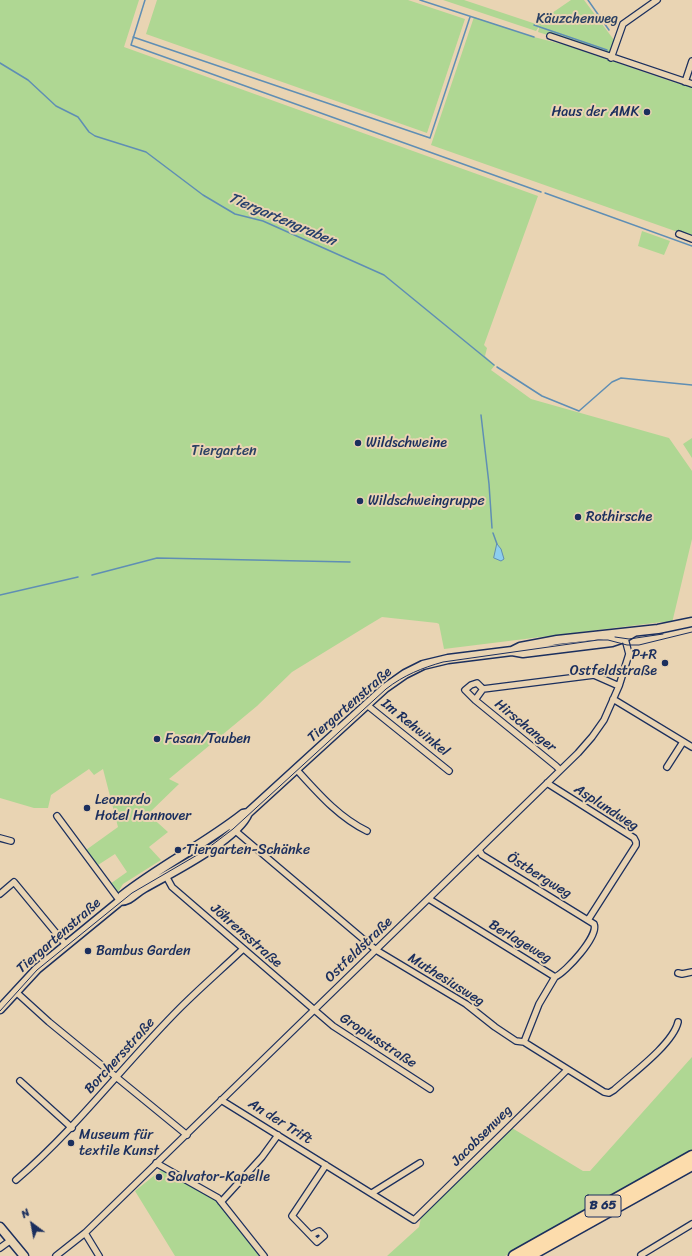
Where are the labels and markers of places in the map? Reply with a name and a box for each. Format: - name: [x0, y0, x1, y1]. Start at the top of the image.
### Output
- place label: Haus der AMK: [551, 104, 639, 120]
- marker: Haus der AMK: [642, 107, 652, 117]
- place label: Wildschweine: [366, 435, 447, 451]
- marker: Wildschweine: [353, 438, 363, 448]
- place label: Wildschweingruppe: [368, 493, 485, 509]
- marker: Wildschweingruppe: [355, 496, 365, 506]
- place label: Rothirsche: [586, 509, 652, 525]
- marker: Rothirsche: [573, 512, 583, 522]
- place label: P+R Ostfeldstraße: [570, 647, 657, 680]
- marker: P+R Ostfeldstraße: [660, 658, 670, 668]
- place label: Fasan/Tauben: [165, 731, 251, 747]
- marker: Fasan/Tauben: [152, 734, 162, 744]
- place label: Leonardo Hotel Hannover: [95, 792, 191, 824]
- marker: Leonardo Hotel Hannover: [82, 803, 92, 813]
- place label: Tiergarten-Schänke: [186, 842, 310, 858]
- marker: Tiergarten-Schänke: [173, 845, 183, 855]
- place label: Bambus Garden: [96, 943, 191, 959]
- marker: Bambus Garden: [83, 946, 93, 956]
- place label: Museum für textile Kunst: [79, 1127, 159, 1160]
- marker: Museum für textile Kunst: [66, 1138, 76, 1148]
- place label: Salvator-Kapelle: [167, 1169, 270, 1185]
- marker: Salvator-Kapelle: [154, 1172, 164, 1182]

